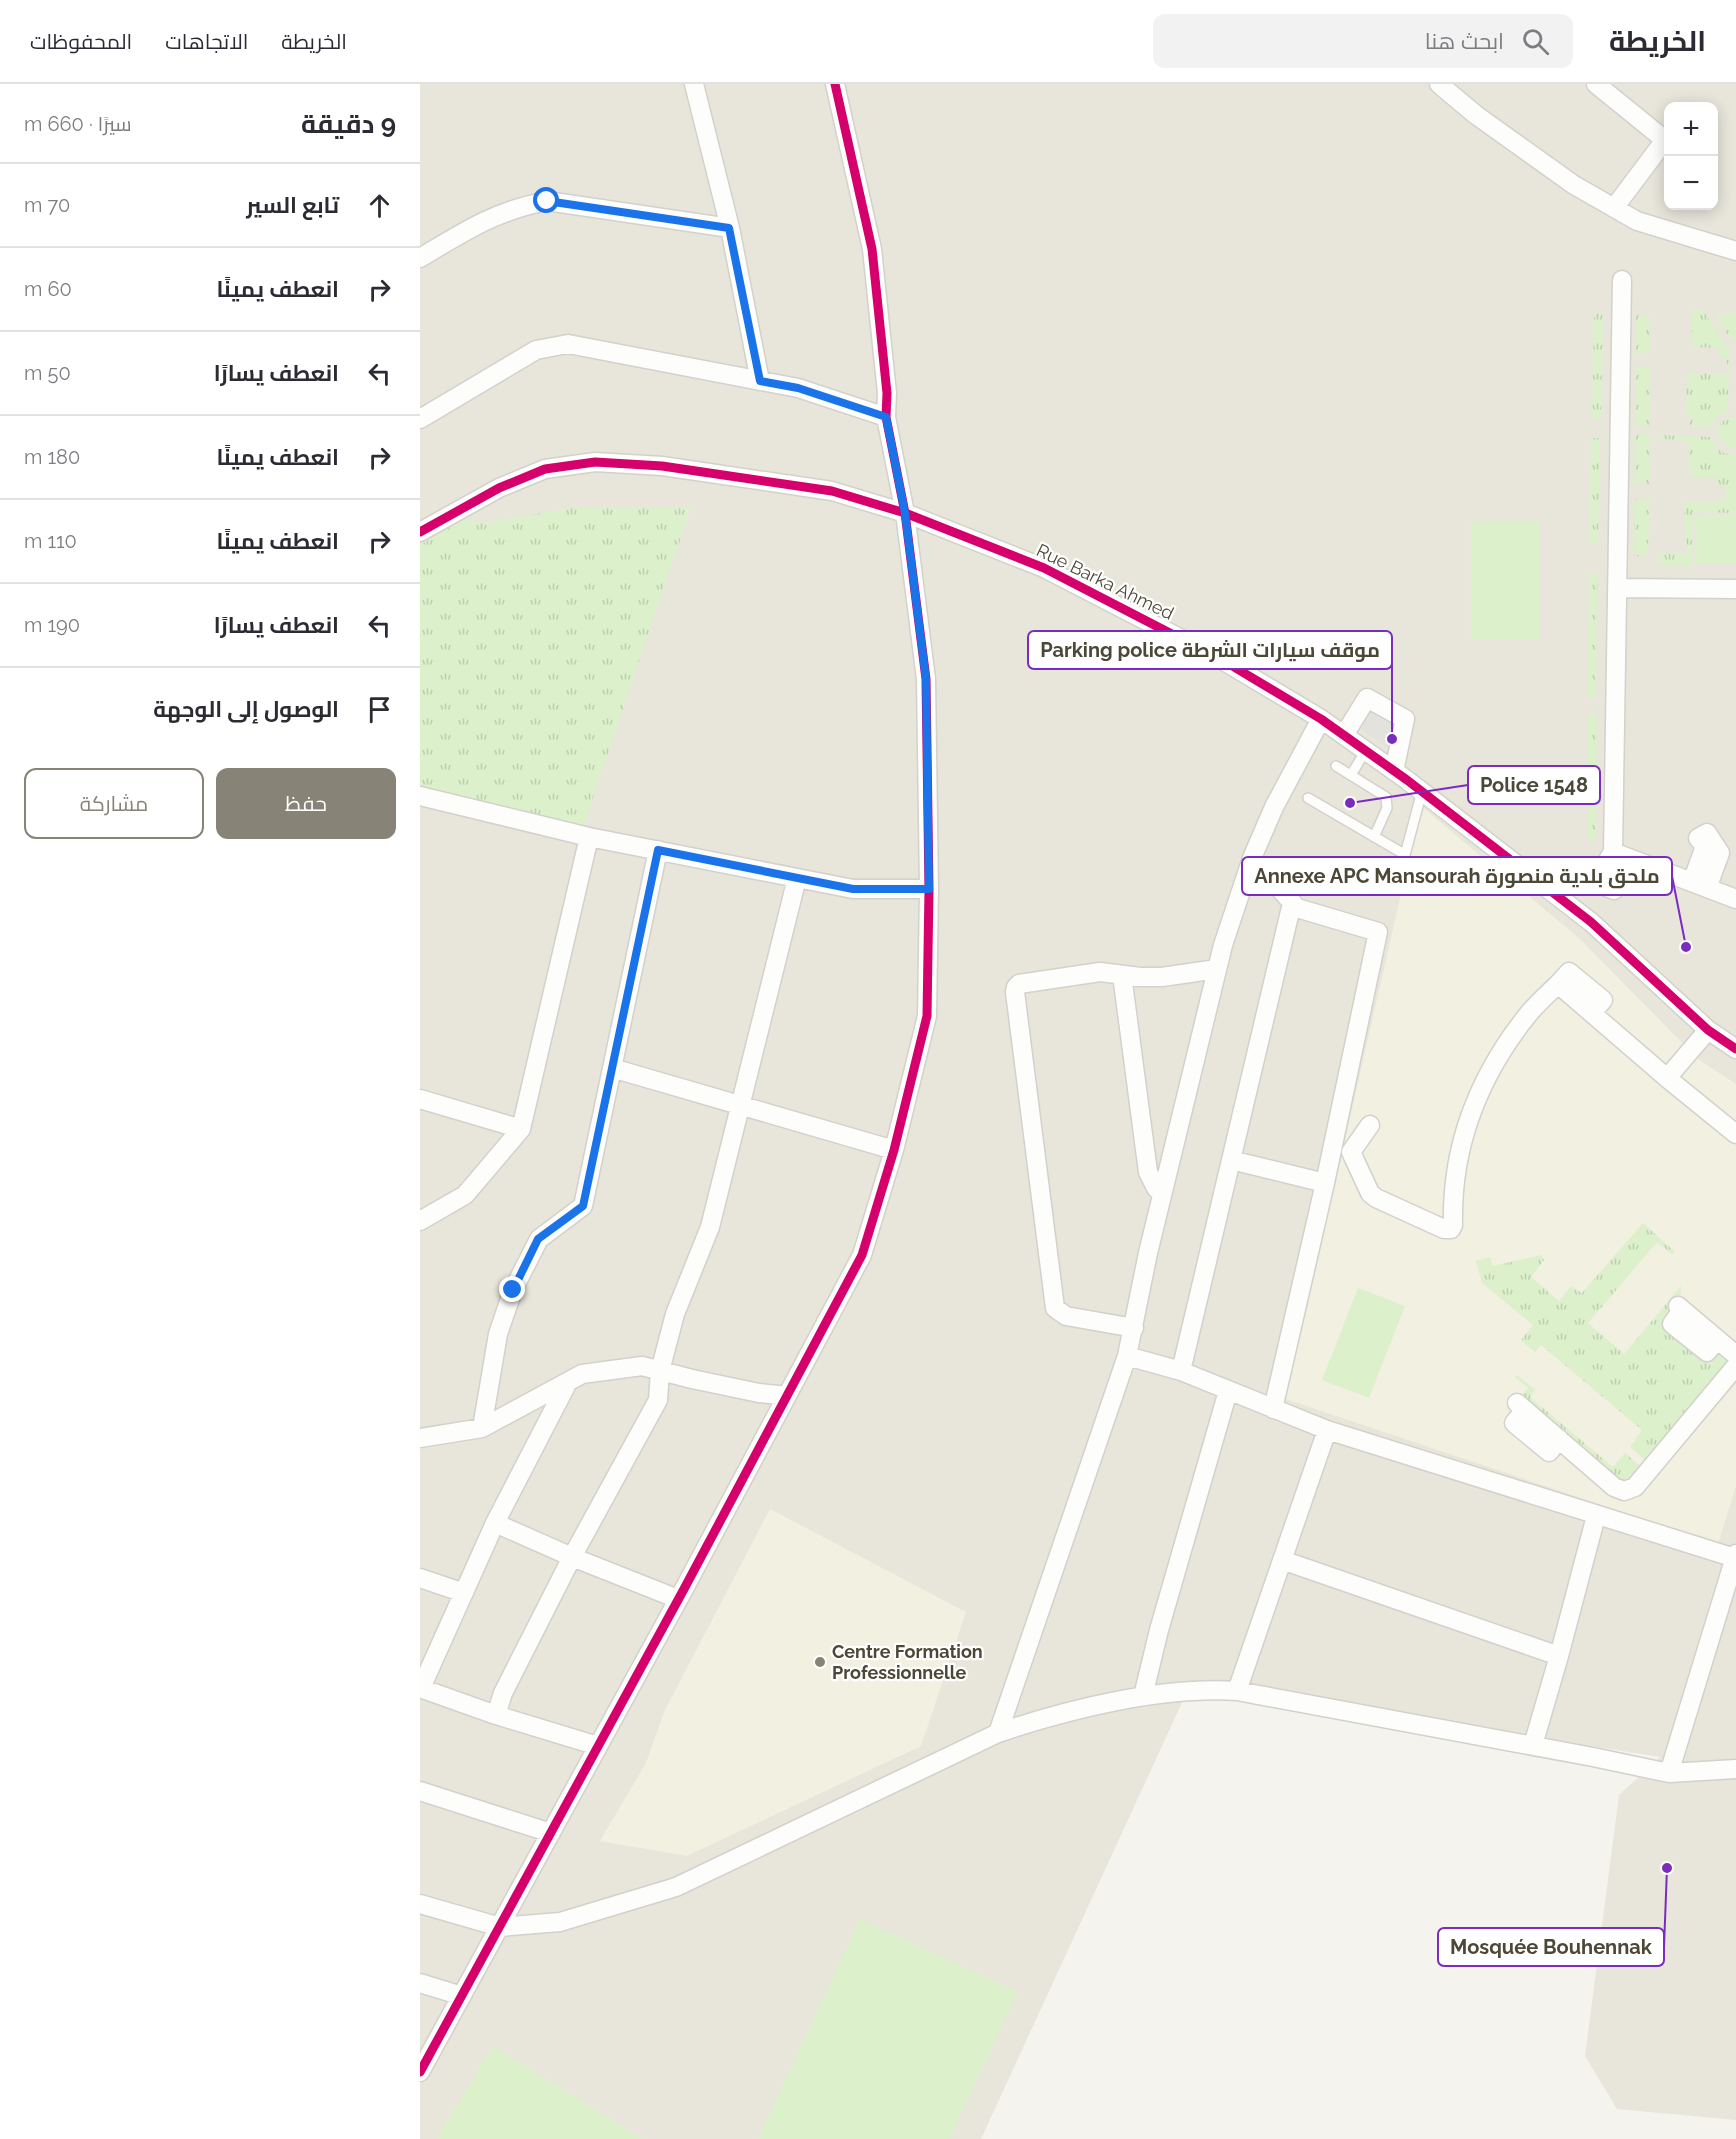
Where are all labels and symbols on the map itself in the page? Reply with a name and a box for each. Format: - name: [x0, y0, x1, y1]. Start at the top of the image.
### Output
- route start: [533, 187, 559, 213]
- street label: Rue Barka Ahmed: [1033, 539, 1177, 624]
- callout: Parking police موقف سيارات الشرطة: [1028, 631, 1392, 669]
- text: Parking police موقف سيارات الشرطة: [1040, 638, 1380, 662]
- callout: Police 1548: [1468, 766, 1600, 804]
- text: Police 1548: [1480, 773, 1588, 797]
- callout: Annexe APC Mansourah ملحق بلدية منصورة: [1242, 857, 1672, 895]
- text: Annexe APC Mansourah ملحق بلدية منصورة: [1254, 864, 1660, 889]
- route end: [499, 1276, 525, 1302]
- place label: Centre Formation Professionnelle: [832, 1641, 983, 1683]
- marker: Centre Formation Professionnelle: [813, 1655, 827, 1669]
- callout: Mosquée Bouhennak: [1438, 1928, 1664, 1966]
- text: Mosquée Bouhennak: [1450, 1935, 1653, 1959]

